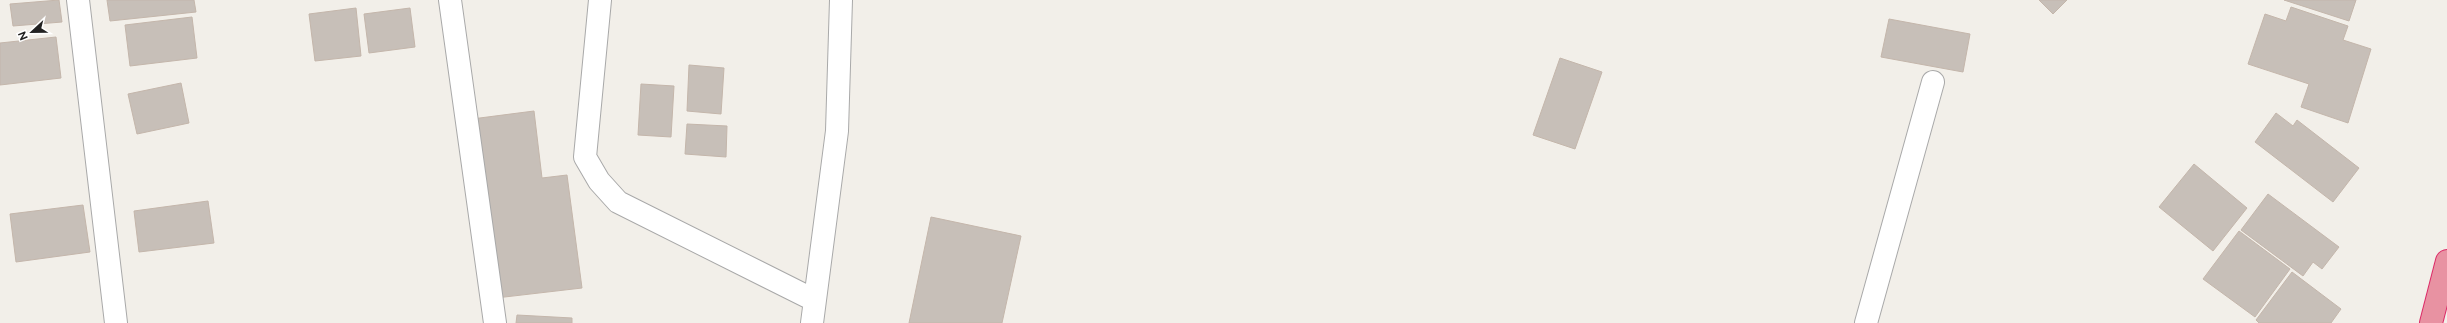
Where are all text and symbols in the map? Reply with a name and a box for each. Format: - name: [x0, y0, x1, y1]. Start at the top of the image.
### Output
- north arrow: [12, 12, 52, 52]
- text: N: [16, 29, 31, 42]

